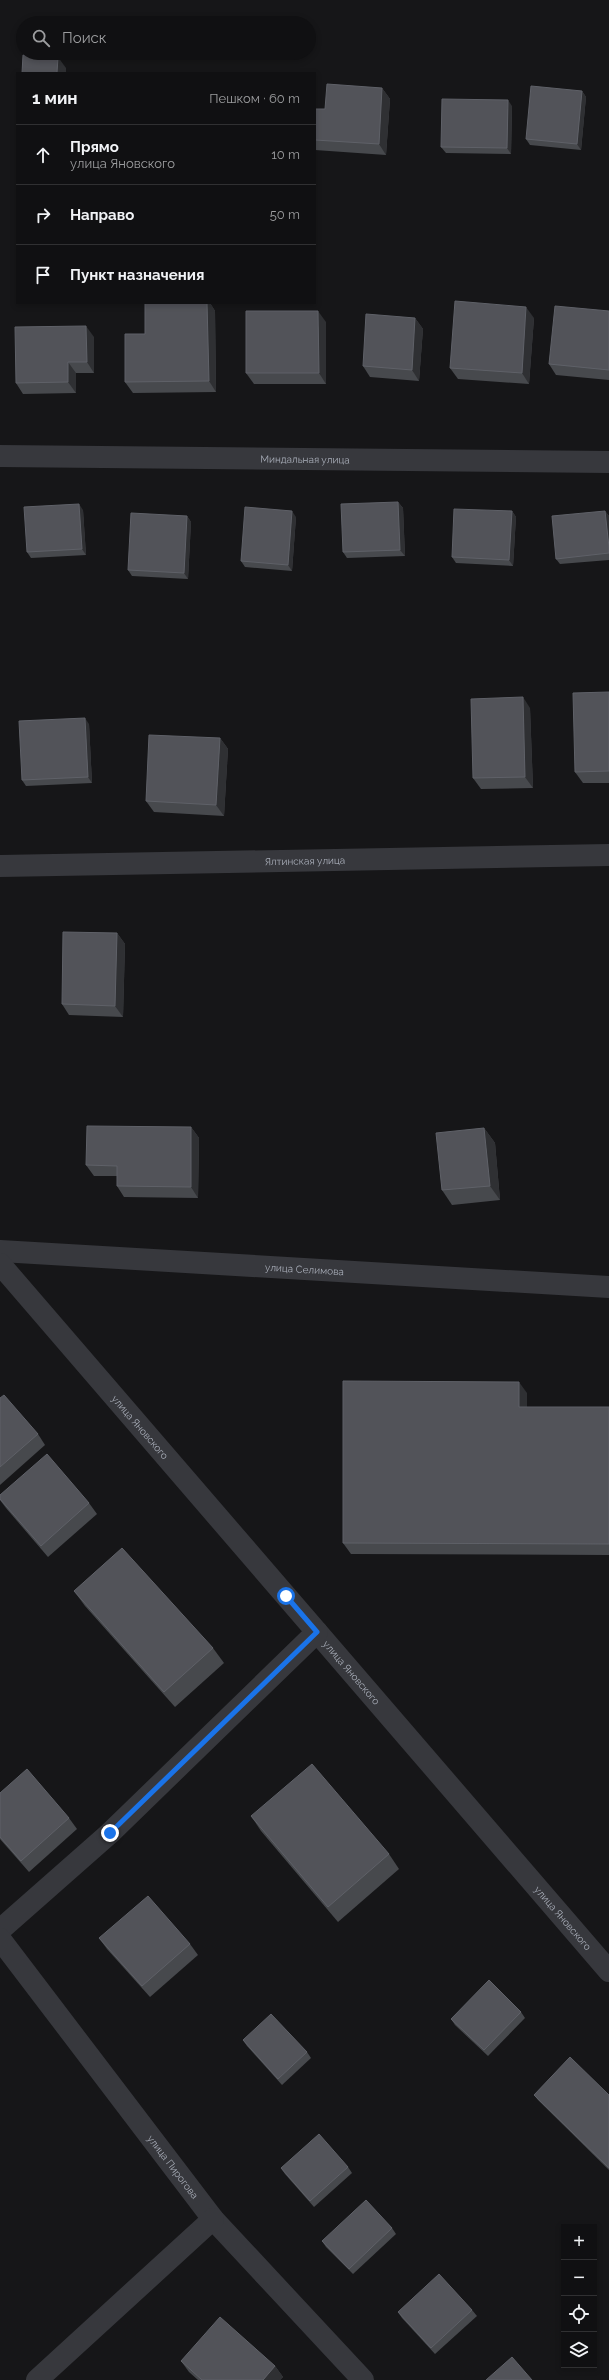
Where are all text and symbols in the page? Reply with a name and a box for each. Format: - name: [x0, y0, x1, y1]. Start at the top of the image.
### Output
- search box: [16, 16, 316, 60]
- icon: search: [30, 27, 52, 49]
- text: Поиск: [62, 29, 107, 47]
- text: 1 мин: [32, 88, 78, 108]
- text: Пешком · 60 m: [209, 91, 300, 106]
- text: Прямо: [70, 138, 119, 156]
- icon: ahead: [32, 144, 54, 166]
- text: 10 m: [271, 147, 300, 162]
- text: улица Яновского: [70, 156, 175, 171]
- icon: right: [32, 204, 54, 226]
- text: Направо: [70, 206, 134, 224]
- text: 50 m: [270, 207, 300, 222]
- icon: arrive: [32, 264, 54, 286]
- text: Пункт назначения: [70, 266, 204, 284]
- street label: Миндальная улица: [260, 453, 350, 465]
- street label: Ялтинская улица: [265, 854, 345, 867]
- street label: улица Селимова: [265, 1261, 344, 1277]
- street label: улица Яновского: [110, 1393, 171, 1461]
- route start: [277, 1587, 295, 1605]
- street label: улица Яновского: [321, 1638, 382, 1707]
- route end: [101, 1824, 119, 1842]
- street label: улица Яновского: [533, 1884, 594, 1952]
- street label: улица Пирогова: [145, 2133, 201, 2201]
- map controls: [561, 2224, 597, 2368]
- button: +: [561, 2224, 597, 2260]
- button: −: [561, 2260, 597, 2296]
- button: locate: [561, 2296, 597, 2332]
- button: layers: [561, 2332, 597, 2368]

